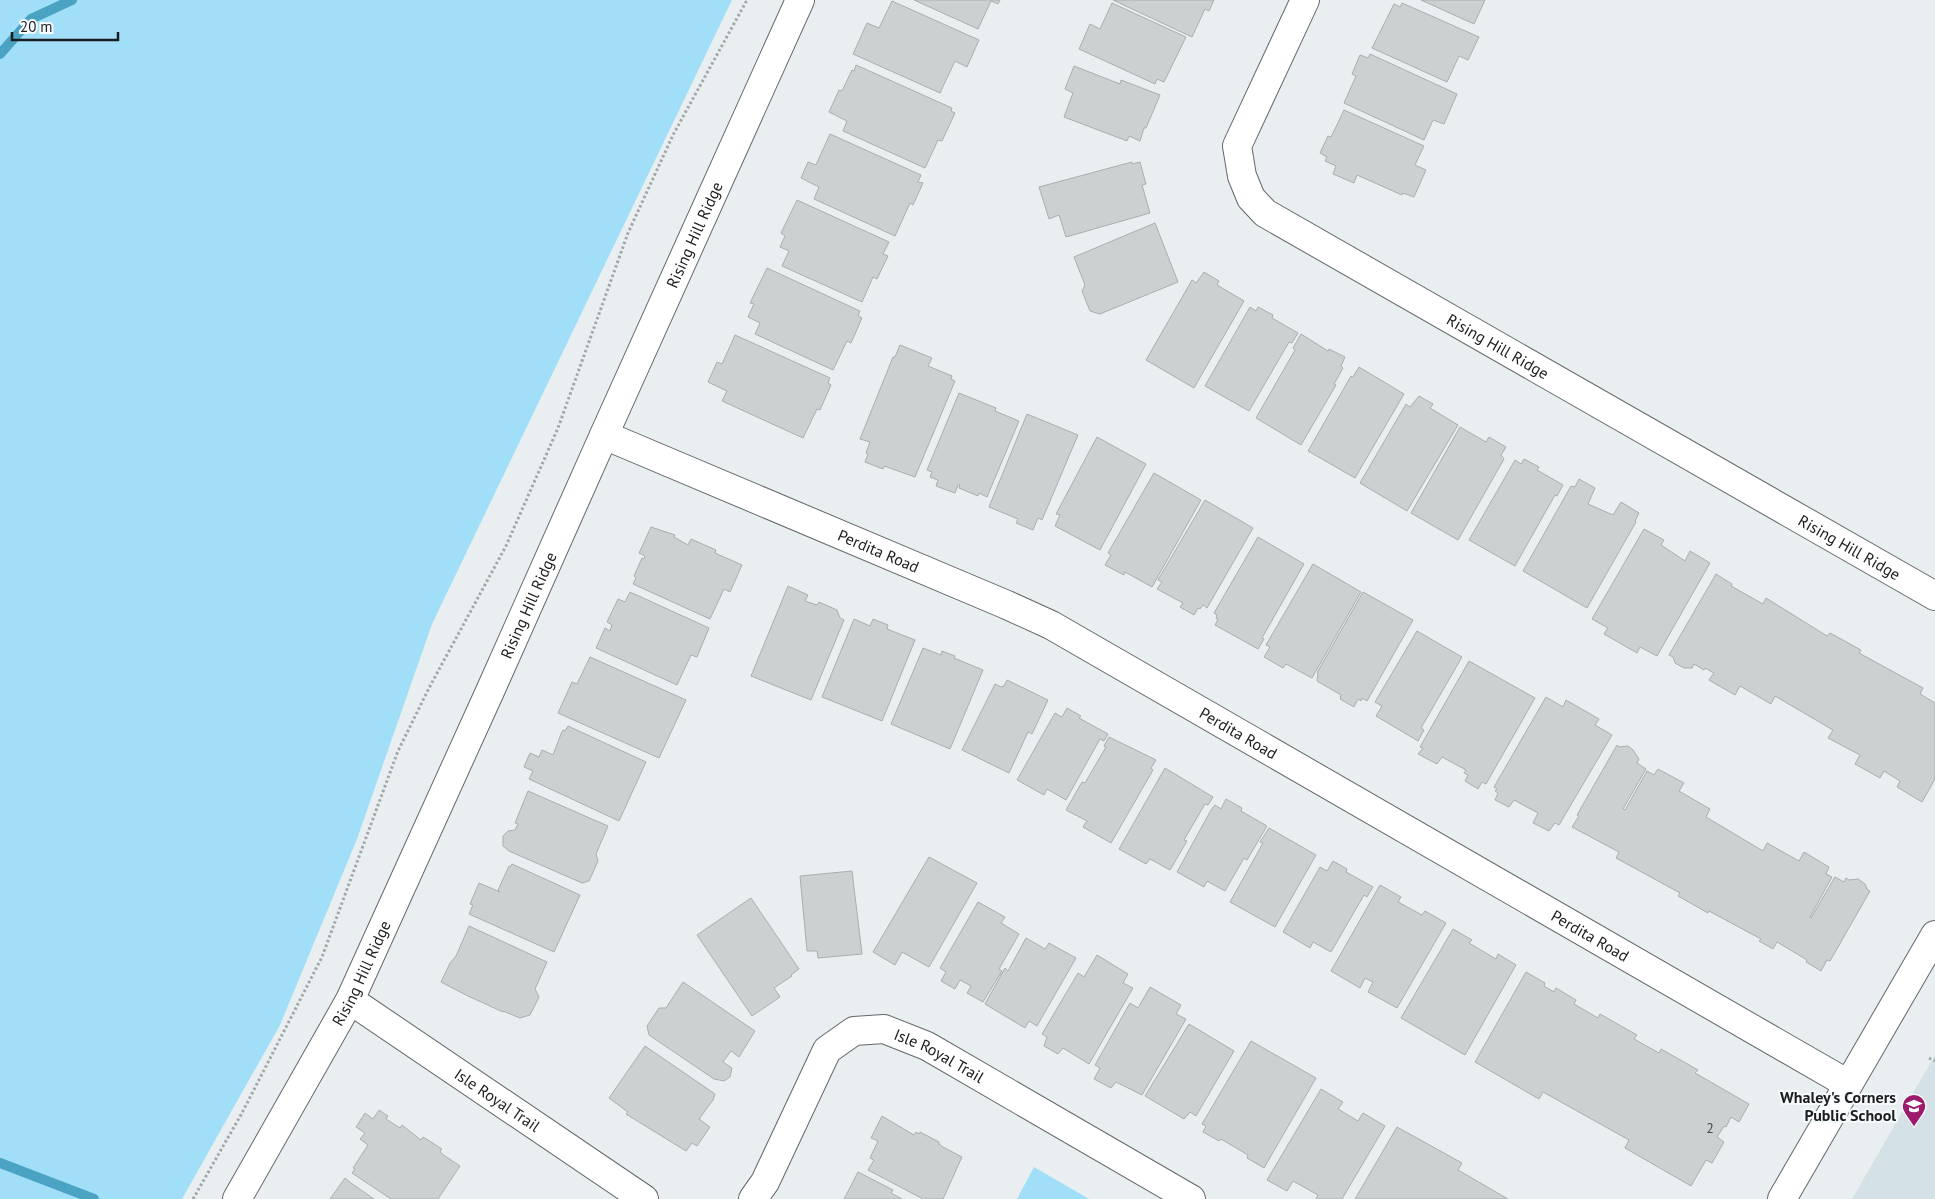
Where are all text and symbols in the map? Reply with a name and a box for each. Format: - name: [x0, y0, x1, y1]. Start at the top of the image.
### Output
- scale bar: [12, 10, 119, 42]
- text: 20 m: [20, 17, 53, 36]
- street label: Rising Hill Ridge: [662, 178, 727, 291]
- street label: Rising Hill Ridge: [1443, 309, 1552, 383]
- street label: Rising Hill Ridge: [1795, 510, 1904, 584]
- street label: Perdita Road: [835, 525, 922, 577]
- street label: Rising Hill Ridge: [496, 549, 561, 662]
- street label: Perdita Road: [1196, 703, 1281, 763]
- street label: Perdita Road: [1548, 905, 1633, 966]
- street label: Rising Hill Ridge: [327, 917, 395, 1029]
- street label: Isle Royal Trail: [891, 1024, 988, 1087]
- street label: Isle Royal Trail: [451, 1064, 544, 1136]
- place label: Whaley's Corners Public School: [1780, 1087, 1896, 1125]
- school or university icon: Whaley's Corners Public School: [1901, 1093, 1927, 1127]
- house number: 2: [1706, 1119, 1714, 1137]

